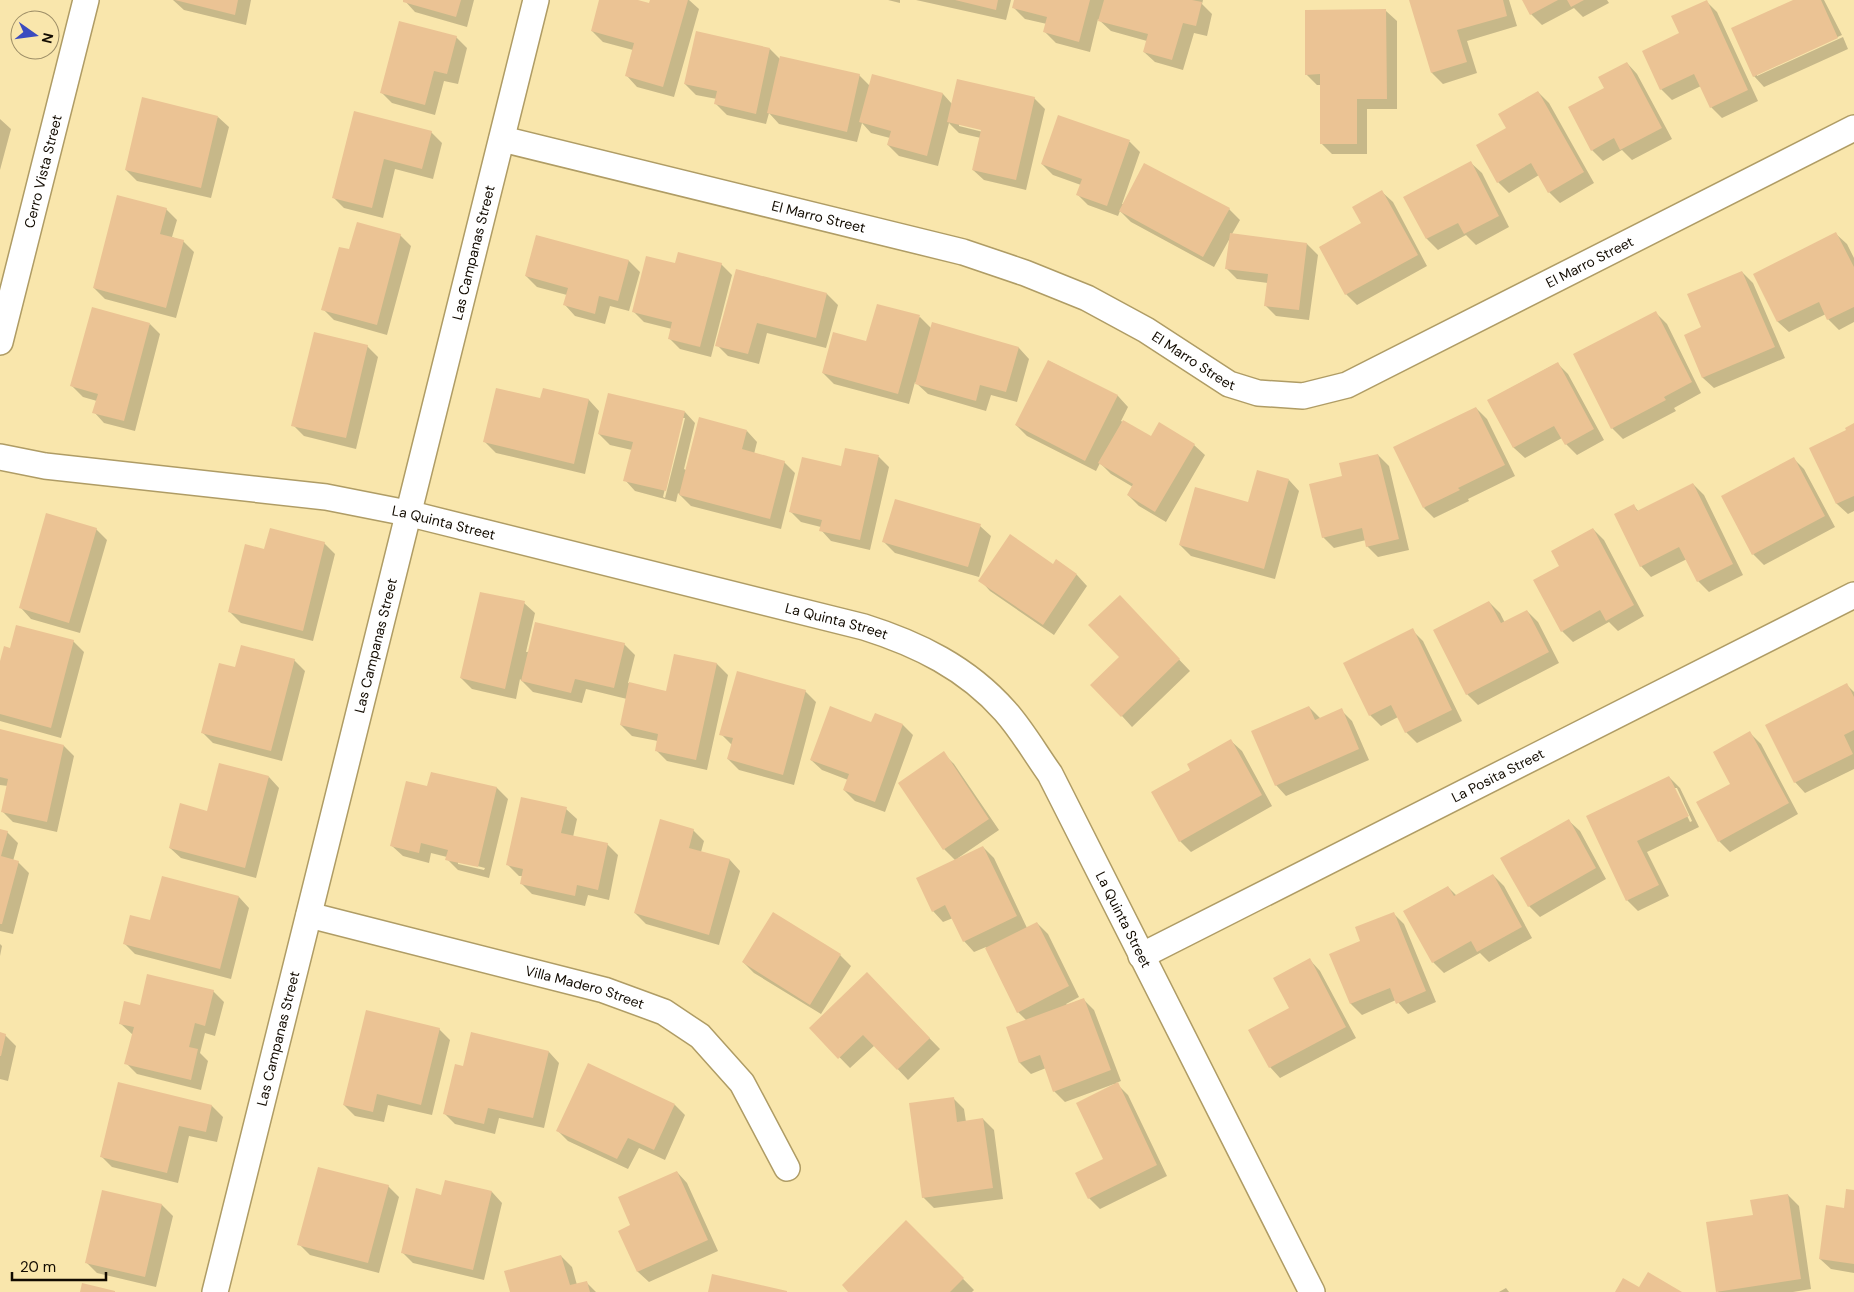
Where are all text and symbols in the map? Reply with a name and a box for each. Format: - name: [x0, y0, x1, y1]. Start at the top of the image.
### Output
- north arrow: [10, 10, 60, 60]
- text: N: [38, 31, 58, 45]
- street label: Cerro Vista Street: [20, 113, 66, 230]
- street label: Las Campanas Street: [448, 183, 499, 322]
- street label: El Marro Street: [770, 196, 867, 237]
- street label: El Marro Street: [1543, 232, 1637, 292]
- street label: El Marro Street: [1149, 327, 1237, 394]
- street label: La Quinta Street: [391, 501, 497, 544]
- street label: Las Campanas Street: [350, 576, 401, 715]
- street label: La Quinta Street: [783, 599, 890, 643]
- street label: La Posita Street: [1448, 744, 1547, 806]
- street label: La Quinta Street: [1092, 868, 1156, 971]
- street label: Villa Madero Street: [523, 961, 647, 1013]
- street label: Las Campanas Street: [253, 969, 303, 1108]
- scale bar: [12, 1250, 106, 1282]
- text: 20 m: [20, 1257, 56, 1277]

